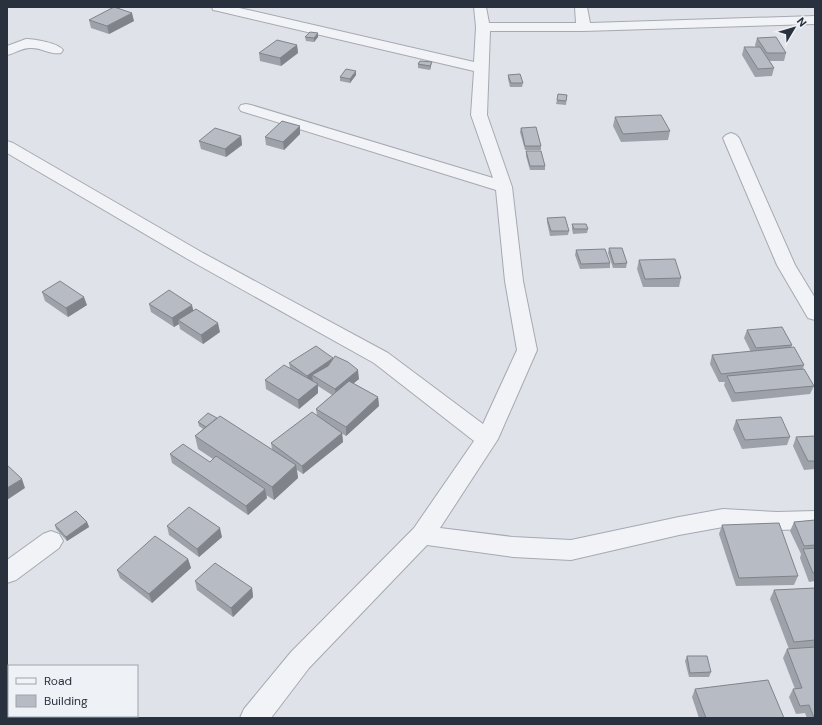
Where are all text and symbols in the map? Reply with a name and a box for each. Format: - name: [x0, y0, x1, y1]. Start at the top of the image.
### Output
- north arrow: [774, 8, 814, 48]
- text: N: [794, 14, 810, 29]
- legend: [8, 665, 138, 717]
- text: Road: [44, 673, 72, 689]
- text: Building: [44, 693, 88, 709]

